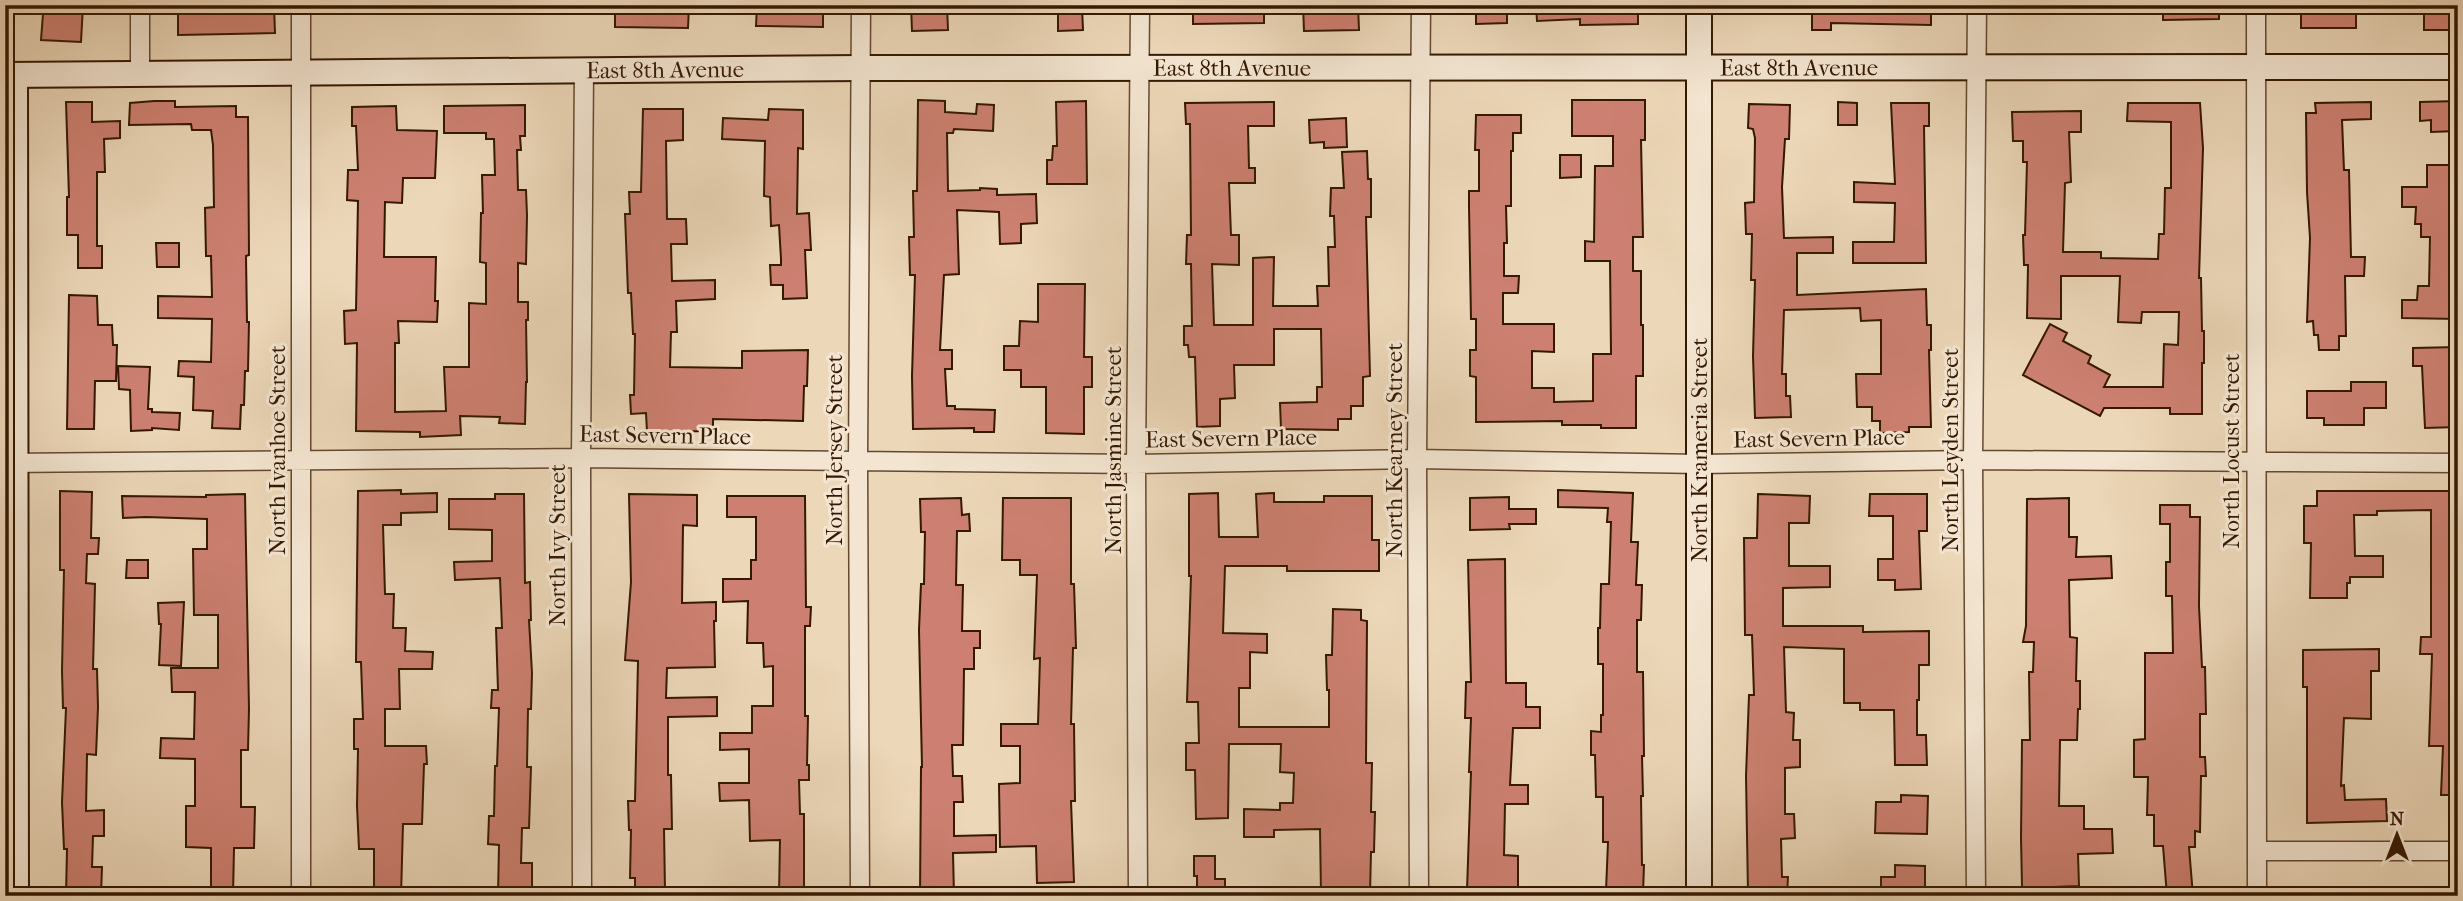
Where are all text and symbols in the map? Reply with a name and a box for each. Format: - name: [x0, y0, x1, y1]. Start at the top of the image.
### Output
- street label: East 8th Avenue: [1720, 54, 1878, 81]
- street label: East 8th Avenue: [1153, 55, 1311, 82]
- street label: East 8th Avenue: [586, 56, 744, 84]
- street label: North Krameria Street: [1686, 338, 1713, 562]
- street label: North Kearney Street: [1381, 343, 1408, 557]
- street label: North Ivanhoe Street: [264, 345, 291, 555]
- street label: North Jasmine Street: [1100, 346, 1127, 554]
- street label: North Leyden Street: [1937, 348, 1964, 552]
- street label: North Locust Street: [2218, 353, 2245, 549]
- street label: North Jersey Street: [821, 354, 848, 546]
- street label: East Severn Place: [579, 420, 751, 451]
- street label: East Severn Place: [1145, 423, 1317, 454]
- street label: East Severn Place: [1733, 423, 1905, 454]
- street label: North Ivy Street: [544, 464, 571, 626]
- north arrow: [2362, 800, 2432, 870]
- text: N: [2390, 808, 2405, 830]

